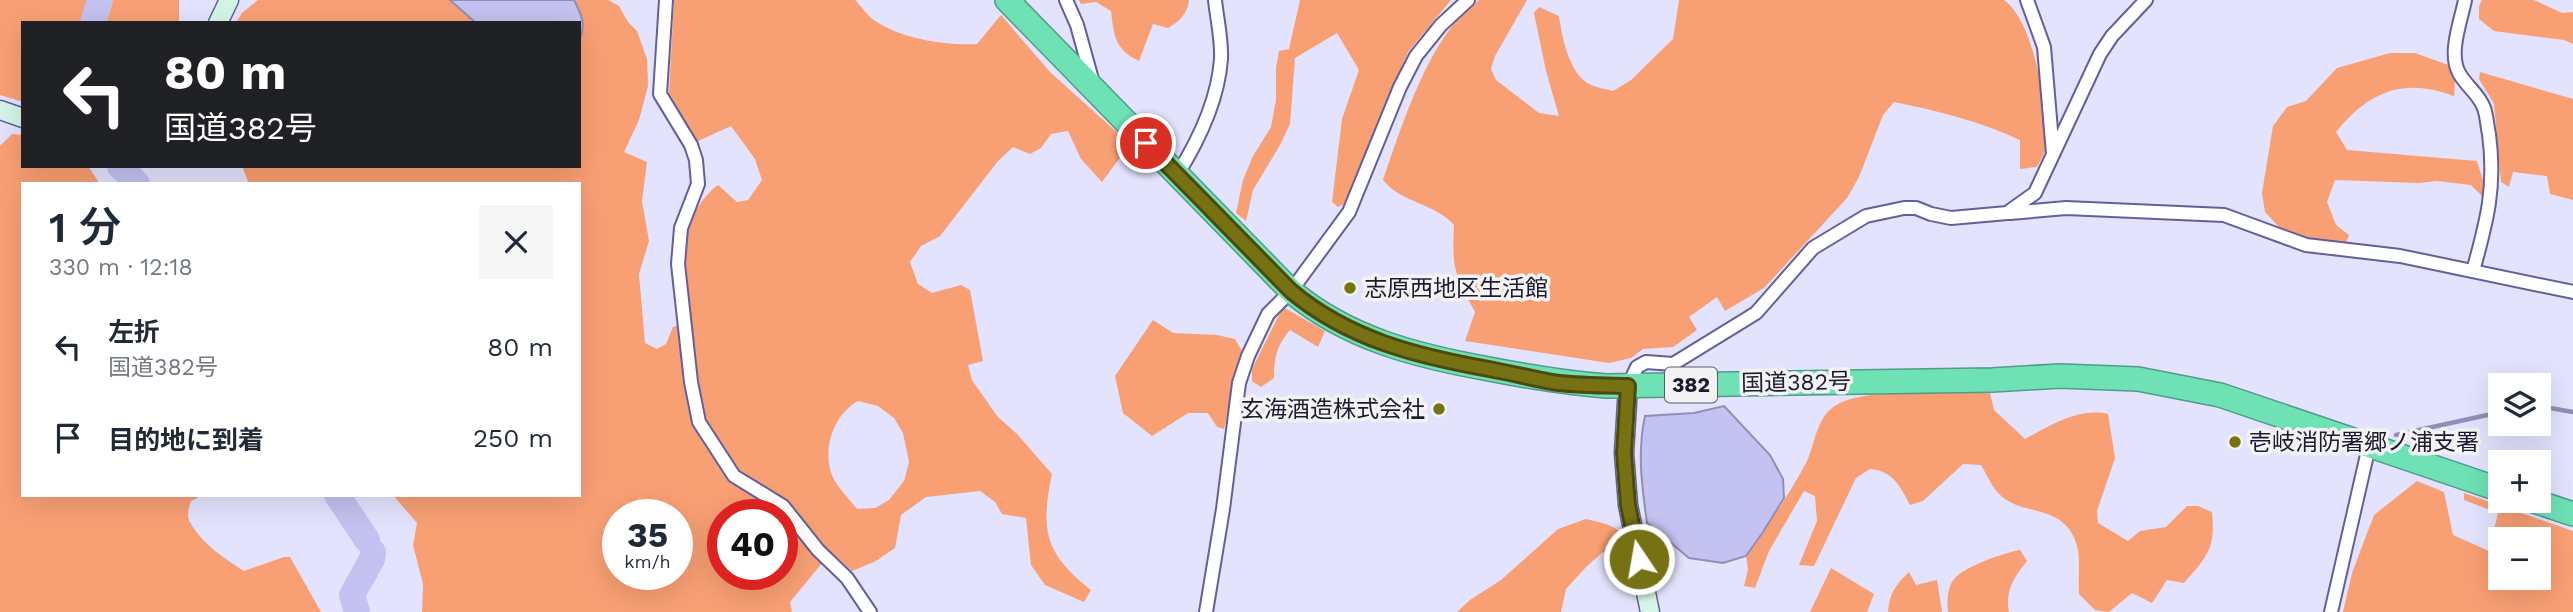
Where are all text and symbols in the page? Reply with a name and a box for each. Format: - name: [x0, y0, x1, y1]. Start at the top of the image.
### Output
- text: 80 m: [164, 43, 286, 101]
- icon: left: [49, 49, 140, 140]
- text: 国道382号: [164, 109, 317, 147]
- pin: [1116, 113, 1176, 173]
- icon: arrive: [1127, 124, 1165, 162]
- text: 1 分: [49, 203, 121, 252]
- button: close: [479, 205, 553, 279]
- text: 330 m · 12:18: [49, 254, 193, 281]
- place label: 志原西地区生活館: [1364, 275, 1548, 302]
- marker: 志原西地区生活館: [1342, 280, 1358, 296]
- text: 左折: [108, 317, 160, 347]
- icon: left: [49, 328, 87, 366]
- text: 80 m: [487, 332, 553, 362]
- text: 国道382号: [108, 354, 218, 381]
- road number: 382: [1665, 368, 1717, 402]
- street label: 国道382号: [1741, 368, 1851, 397]
- map controls: [2488, 373, 2551, 590]
- button: layers: [2488, 373, 2551, 436]
- place label: 玄海酒造株式会社: [1241, 396, 1425, 423]
- marker: 玄海酒造株式会社: [1431, 401, 1447, 417]
- icon: arrive: [49, 419, 87, 457]
- text: 250 m: [473, 423, 553, 453]
- text: 目的地に到着: [108, 425, 264, 455]
- place label: 壱岐消防署郷ノ浦支署: [2249, 429, 2479, 456]
- marker: 壱岐消防署郷ノ浦支署: [2227, 434, 2243, 450]
- button: +: [2488, 450, 2551, 513]
- speed limit sign: 40: [707, 499, 798, 590]
- text: 35: [627, 514, 668, 556]
- position arrow: [1602, 522, 1676, 596]
- button: −: [2488, 527, 2551, 590]
- text: km/h: [624, 551, 671, 572]

